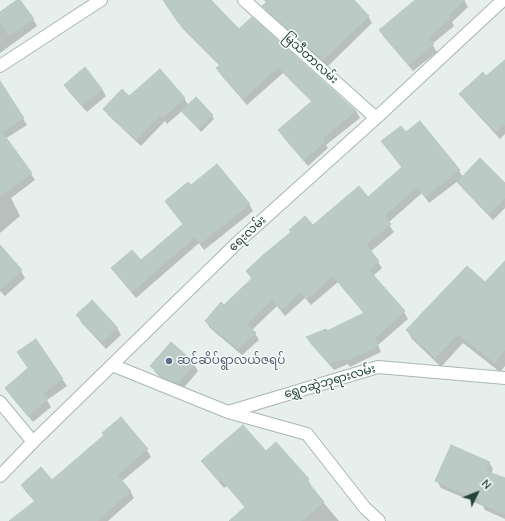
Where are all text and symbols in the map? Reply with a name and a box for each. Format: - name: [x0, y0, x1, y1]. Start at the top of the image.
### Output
- street label: မြသီတာလမ်း: [280, 31, 340, 87]
- street label: ရေးလမ်း: [226, 213, 270, 255]
- place label: ဆင်ဆိပ်ရွာလယ်ဇရပ်: [177, 354, 285, 368]
- marker: ဆင်ဆိပ်ရွာလယ်ဇရပ်: [164, 356, 174, 366]
- street label: ရွှေဝဆွဲဘုရားလမ်း: [283, 362, 377, 402]
- north arrow: [457, 473, 497, 513]
- text: N: [478, 476, 494, 493]

